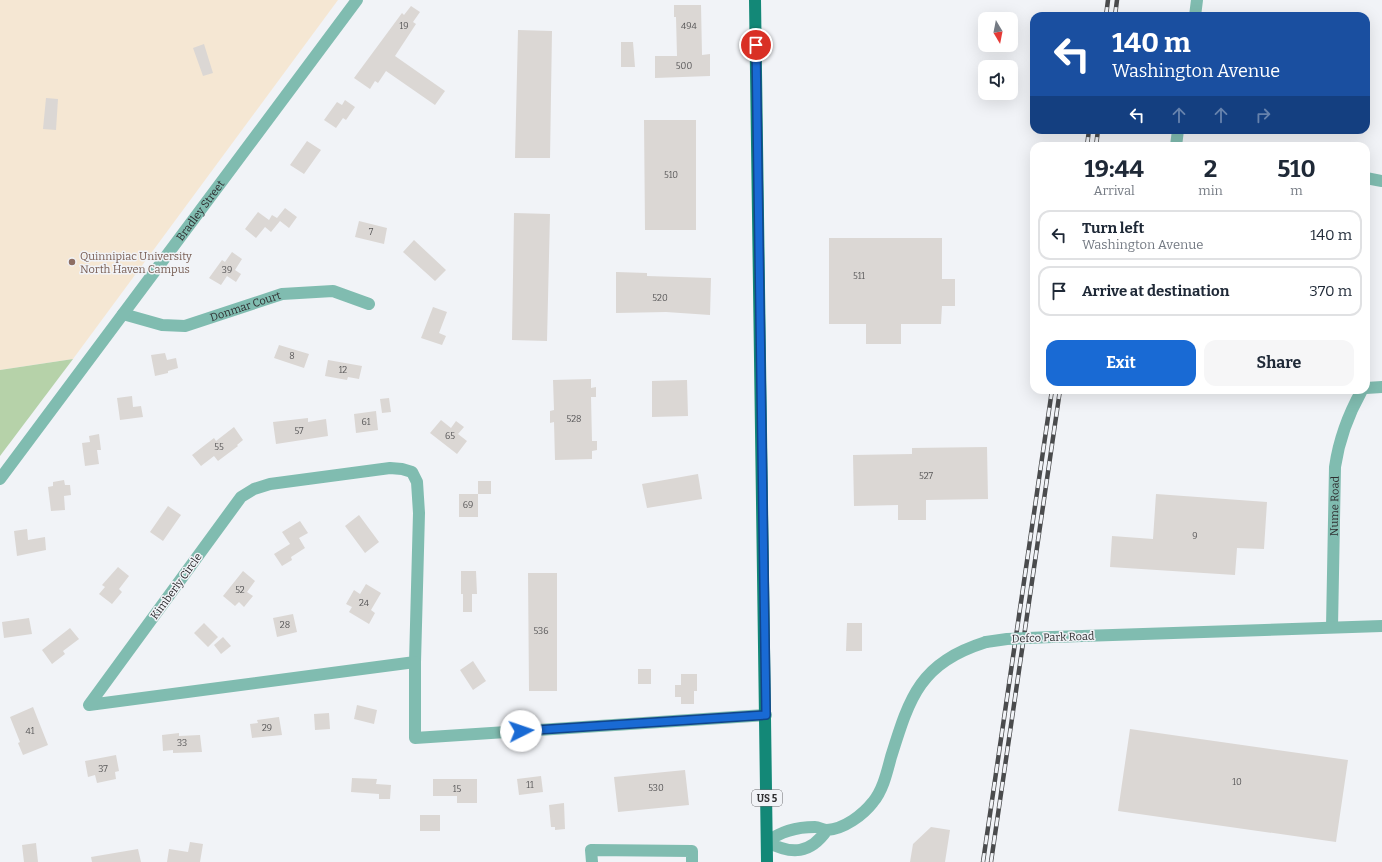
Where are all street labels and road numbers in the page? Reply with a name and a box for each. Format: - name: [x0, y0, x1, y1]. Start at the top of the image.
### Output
- street label: Bradley Street: [174, 178, 227, 243]
- street label: Donmar Court: [208, 289, 282, 324]
- street label: Nume Road: [1328, 475, 1342, 536]
- street label: Kimberly Circle: [148, 551, 205, 622]
- street label: Defco Park Road: [1011, 630, 1095, 645]
- road number: US 5: [752, 790, 782, 806]

